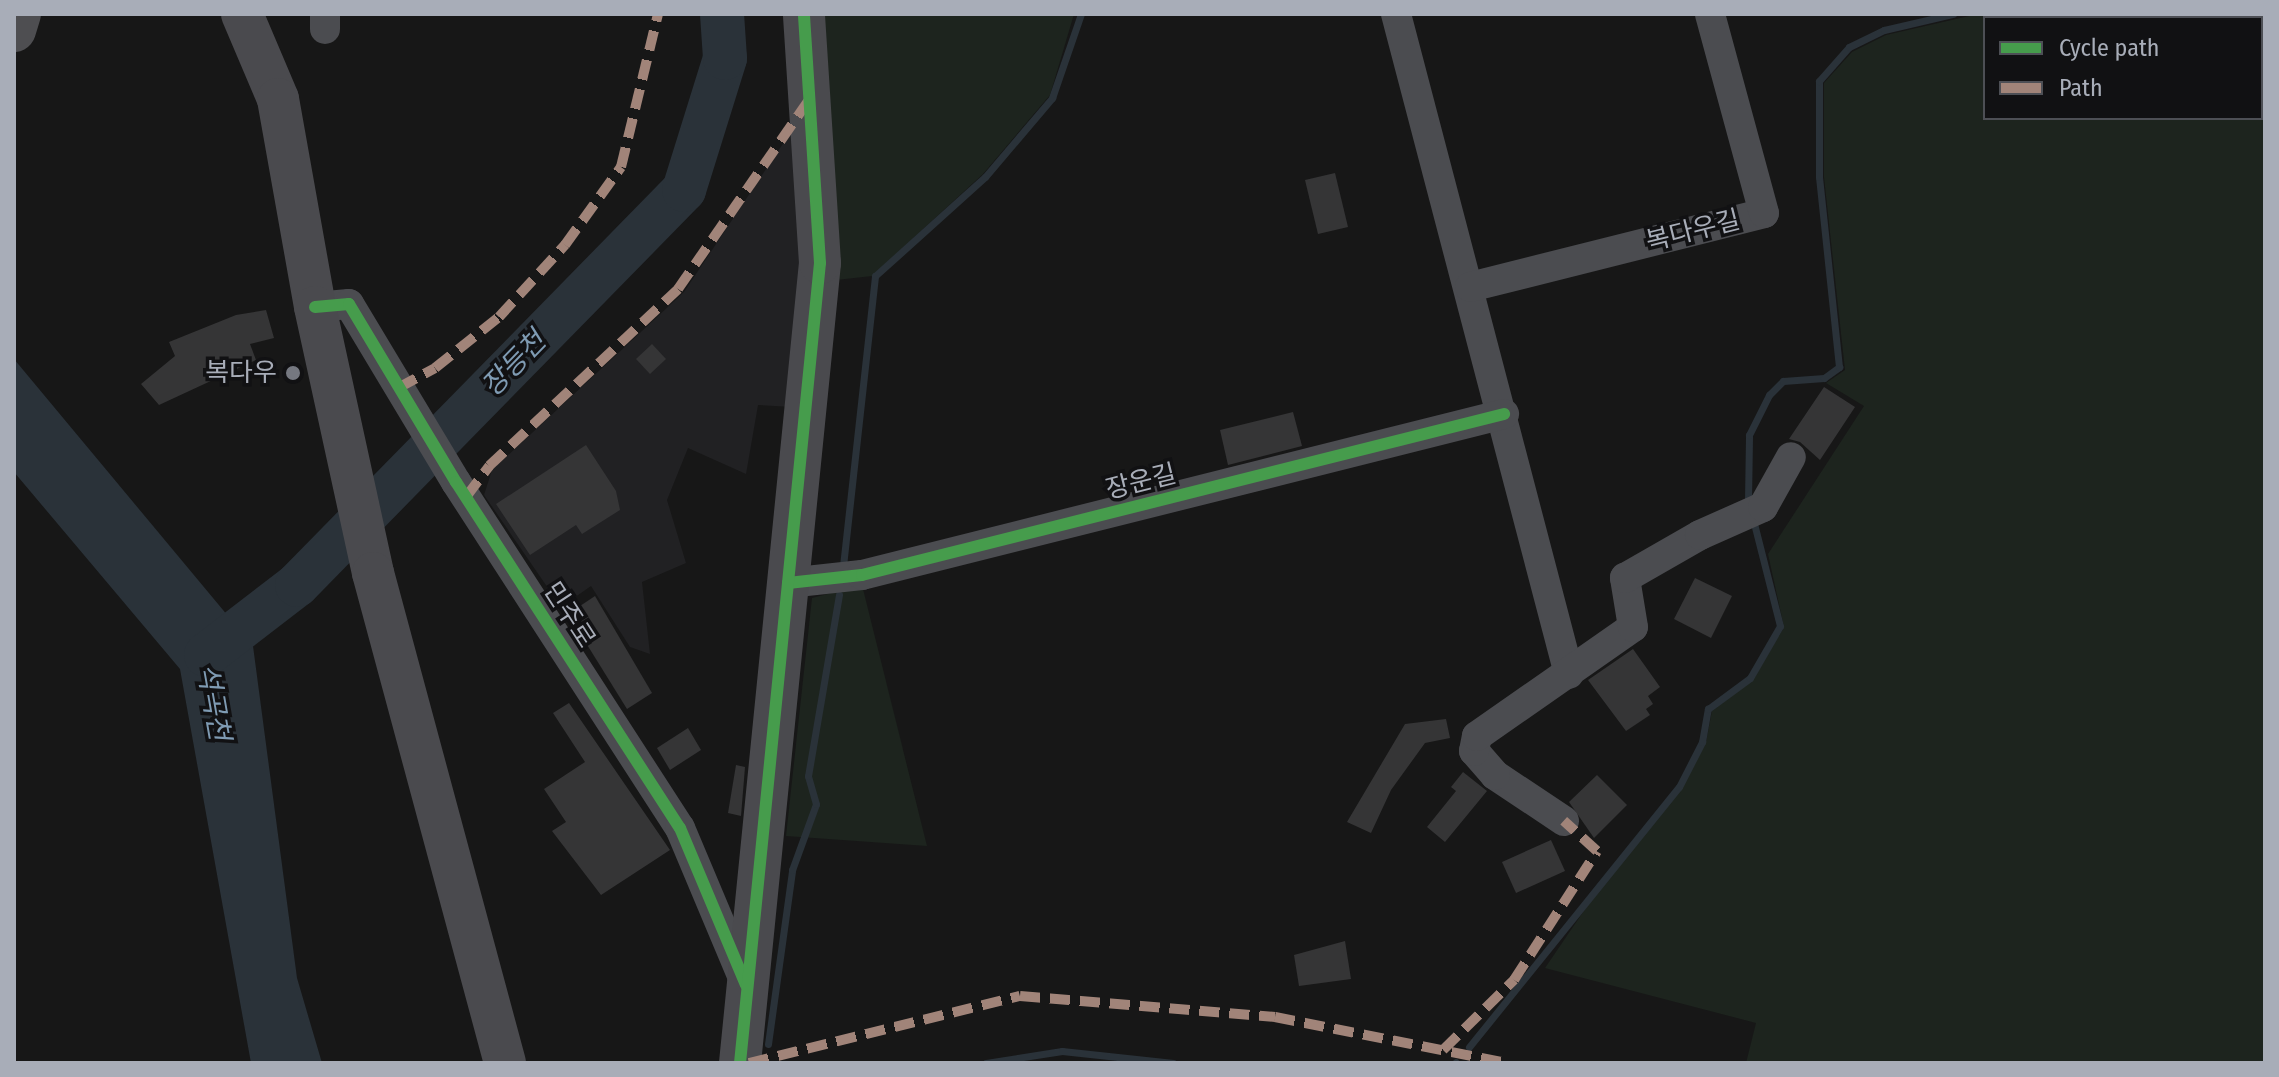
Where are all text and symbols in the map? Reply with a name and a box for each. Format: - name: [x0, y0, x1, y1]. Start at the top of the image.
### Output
- legend: [1983, 16, 2263, 120]
- text: Cycle path: [2059, 34, 2159, 62]
- text: Path: [2059, 74, 2103, 102]
- street label: 복다우길: [1643, 204, 1743, 258]
- water label: 장등천: [475, 325, 553, 403]
- place label: 복다우: [205, 357, 277, 389]
- marker: 복다우: [284, 364, 302, 382]
- street label: 장운길: [1102, 458, 1180, 506]
- street label: 민주로: [536, 576, 602, 654]
- water label: 석곡천: [190, 661, 236, 743]

